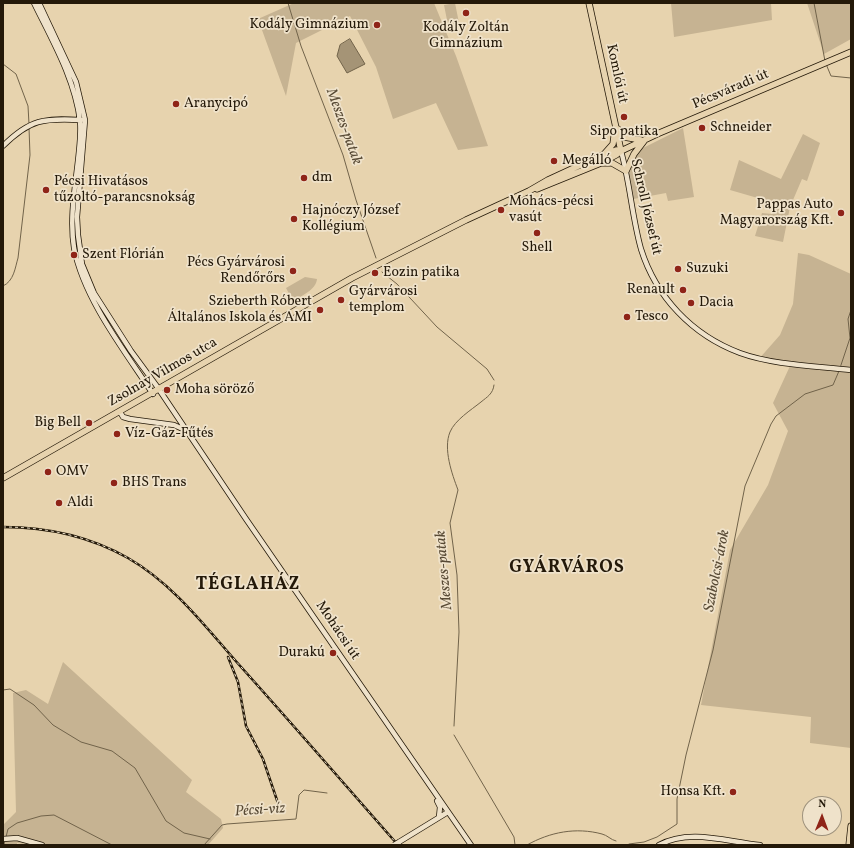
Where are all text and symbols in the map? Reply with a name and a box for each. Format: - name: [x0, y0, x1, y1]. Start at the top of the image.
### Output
- marker: Kodály Zoltán Gimnázium: [461, 8, 471, 18]
- place label: Kodály Gimnázium: [250, 17, 369, 33]
- marker: Kodály Gimnázium: [372, 20, 382, 30]
- place label: Kodály Zoltán Gimnázium: [423, 20, 509, 52]
- street label: Komlói út: [602, 43, 630, 105]
- street label: Pécsváradi út: [690, 66, 772, 114]
- water label: Meszes-patak: [321, 87, 365, 167]
- place label: Aranycipó: [184, 96, 248, 112]
- marker: Aranycipó: [171, 99, 181, 109]
- marker: Sipo patika: [619, 112, 629, 122]
- place label: Schneider: [710, 120, 772, 136]
- marker: Schneider: [697, 123, 707, 133]
- place label: Sipo patika: [590, 124, 658, 140]
- place label: Megálló: [562, 153, 611, 169]
- marker: Megálló: [549, 156, 559, 166]
- street label: Schroll József út: [626, 157, 664, 257]
- place label: dm: [312, 170, 332, 186]
- marker: dm: [299, 173, 309, 183]
- place label: Pécsi Hivatásos tűzoltó-parancsnokság: [54, 174, 195, 206]
- marker: Pécsi Hivatásos tűzoltó-parancsnokság: [41, 185, 51, 195]
- place label: Mohács-pécsi vasút: [509, 194, 594, 226]
- place label: Pappas Auto Magyarország Kft.: [720, 197, 833, 230]
- place label: Hajnóczy József Kollégium: [302, 203, 399, 236]
- marker: Mohács-pécsi vasút: [496, 205, 506, 215]
- marker: Pappas Auto Magyarország Kft.: [836, 208, 846, 218]
- marker: Hajnóczy József Kollégium: [289, 214, 299, 224]
- marker: Shell: [532, 228, 542, 238]
- place label: Shell: [521, 240, 553, 256]
- place label: Szent Flórián: [82, 247, 164, 263]
- marker: Szent Flórián: [69, 250, 79, 260]
- place label: Pécs Gyárvárosi Rendőrőrs: [187, 255, 285, 288]
- place label: Suzuki: [686, 261, 728, 277]
- marker: Suzuki: [673, 264, 683, 274]
- place label: Eozin patika: [383, 265, 460, 281]
- marker: Pécs Gyárvárosi Rendőrőrs: [288, 266, 298, 276]
- marker: Eozin patika: [370, 268, 380, 278]
- place label: Renault: [627, 282, 675, 298]
- place label: Gyárvárosi templom: [349, 284, 418, 316]
- marker: Renault: [678, 285, 688, 295]
- place label: Szieberth Róbert Általános Iskola és AMI: [167, 294, 312, 326]
- marker: Gyárvárosi templom: [336, 295, 346, 305]
- place label: Dacia: [699, 295, 734, 311]
- marker: Dacia: [686, 298, 696, 308]
- marker: Szieberth Róbert Általános Iskola és AMI: [315, 305, 325, 315]
- place label: Tesco: [635, 309, 669, 325]
- marker: Tesco: [622, 312, 632, 322]
- street label: Zsolnay Vilmos utca: [105, 335, 221, 411]
- place label: Moha söröző: [175, 382, 254, 398]
- marker: Moha söröző: [162, 385, 172, 395]
- place label: Big Bell: [34, 415, 81, 431]
- marker: Big Bell: [84, 418, 94, 428]
- place label: Víz-Gáz-Fűtés: [125, 426, 214, 442]
- marker: Víz-Gáz-Fűtés: [112, 429, 122, 439]
- place label: OMV: [56, 464, 89, 480]
- marker: OMV: [43, 467, 53, 477]
- place label: BHS Trans: [122, 475, 187, 491]
- marker: BHS Trans: [109, 478, 119, 488]
- place label: Aldi: [67, 495, 93, 511]
- marker: Aldi: [54, 498, 64, 508]
- water label: Szabolcsi-árok: [701, 528, 735, 614]
- water label: Meszes-patak: [433, 530, 457, 610]
- district label: GYÁRVÁROS: [509, 558, 625, 580]
- district label: TÉGLAHÁZ: [196, 575, 300, 597]
- street label: Mohácsi út: [311, 598, 363, 664]
- place label: Durakú: [279, 645, 325, 661]
- marker: Durakú: [328, 648, 338, 658]
- place label: Honsa Kft.: [660, 784, 725, 800]
- marker: Honsa Kft.: [728, 787, 738, 797]
- north arrow: [802, 796, 842, 836]
- text: N: [818, 797, 826, 812]
- water label: Pécsi-víz: [234, 800, 286, 822]

